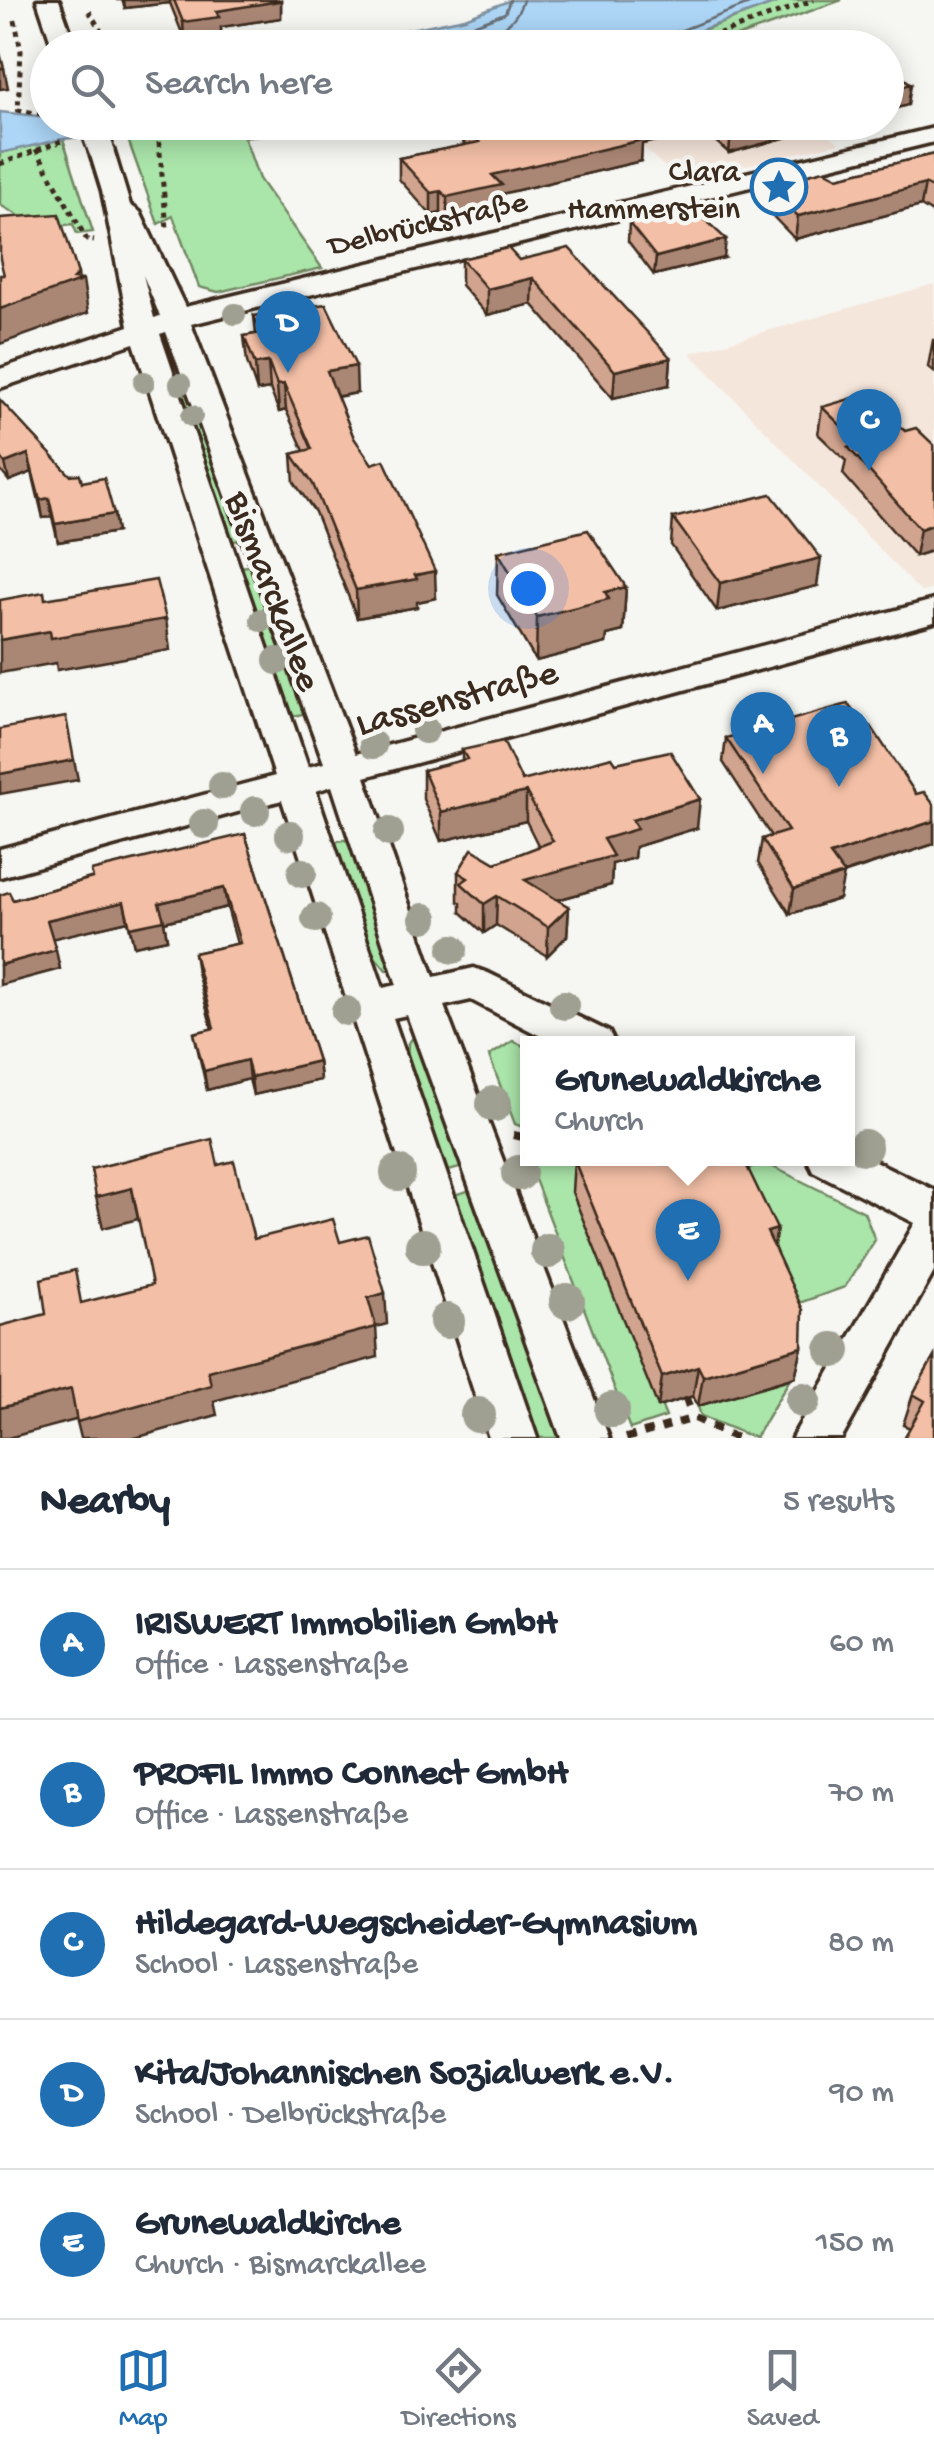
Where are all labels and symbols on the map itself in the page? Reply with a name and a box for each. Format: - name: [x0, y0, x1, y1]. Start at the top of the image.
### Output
- place label: Clara Hammerstein: [567, 155, 741, 230]
- place icon: Clara Hammerstein: [749, 157, 809, 217]
- street label: Delbrückstraße: [323, 184, 532, 268]
- pin: D: [256, 290, 320, 373]
- pin: C: [836, 388, 902, 471]
- street label: Bismarckallee: [212, 485, 329, 698]
- your location: [503, 563, 554, 614]
- street label: Lassenstraße: [352, 653, 564, 749]
- pin: A: [730, 692, 796, 774]
- pin: B: [806, 704, 872, 787]
- pin: E: [656, 1198, 720, 1281]

